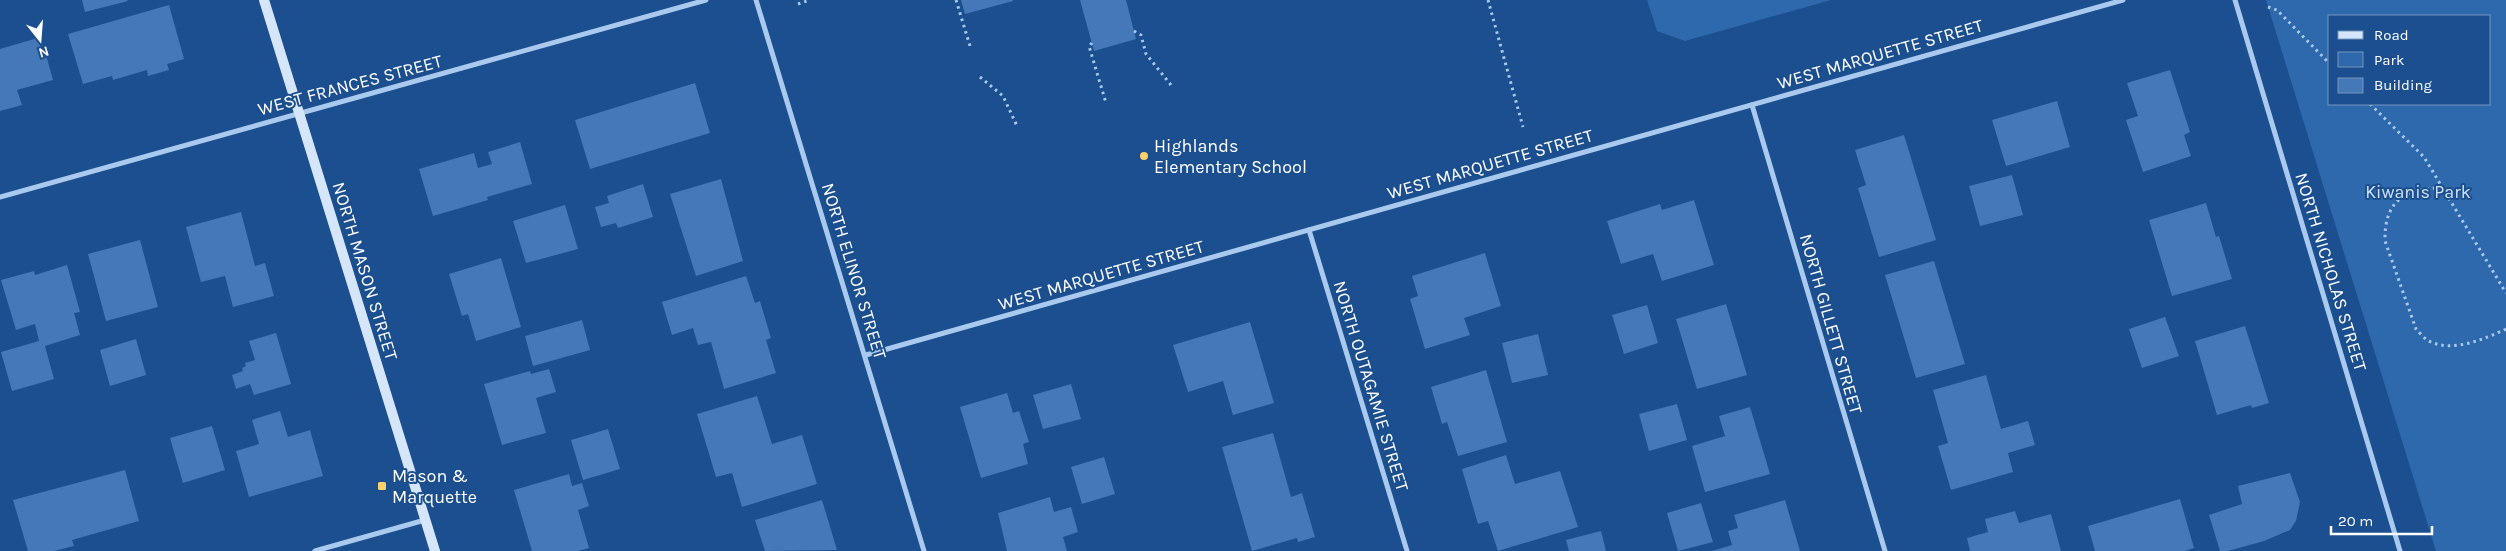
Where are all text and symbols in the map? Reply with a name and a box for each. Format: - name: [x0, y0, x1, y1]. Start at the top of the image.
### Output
- street label: WEST MARQUETTE STREET: [1775, 14, 1985, 94]
- north arrow: [15, 15, 65, 65]
- legend: [2328, 15, 2491, 105]
- text: Road: [2374, 26, 2409, 44]
- text: N: [36, 42, 51, 62]
- street label: WEST FRANCES STREET: [255, 50, 445, 120]
- text: Park: [2374, 51, 2404, 69]
- text: Building: [2374, 76, 2432, 94]
- street label: WEST MARQUETTE STREET: [1385, 124, 1595, 204]
- place label: Highlands Elementary School: [1154, 135, 1307, 178]
- marker: Highlands Elementary School: [1138, 150, 1150, 162]
- street label: NORTH NICHOLAS STREET: [2290, 170, 2372, 374]
- street label: NORTH MASON STREET: [327, 179, 403, 363]
- street label: NORTH ELINOR STREET: [817, 180, 891, 362]
- park label: Kiwanis Park: [2365, 181, 2471, 203]
- street label: NORTH GILLETT STREET: [1795, 231, 1867, 417]
- street label: WEST MARQUETTE STREET: [996, 235, 1206, 315]
- street label: NORTH OUTAGAMIE STREET: [1328, 278, 1414, 494]
- place label: Mason & Marquette: [392, 465, 477, 508]
- marker: Mason & Marquette: [376, 480, 388, 492]
- scale bar: [2331, 504, 2432, 536]
- text: 20 m: [2338, 512, 2373, 530]

